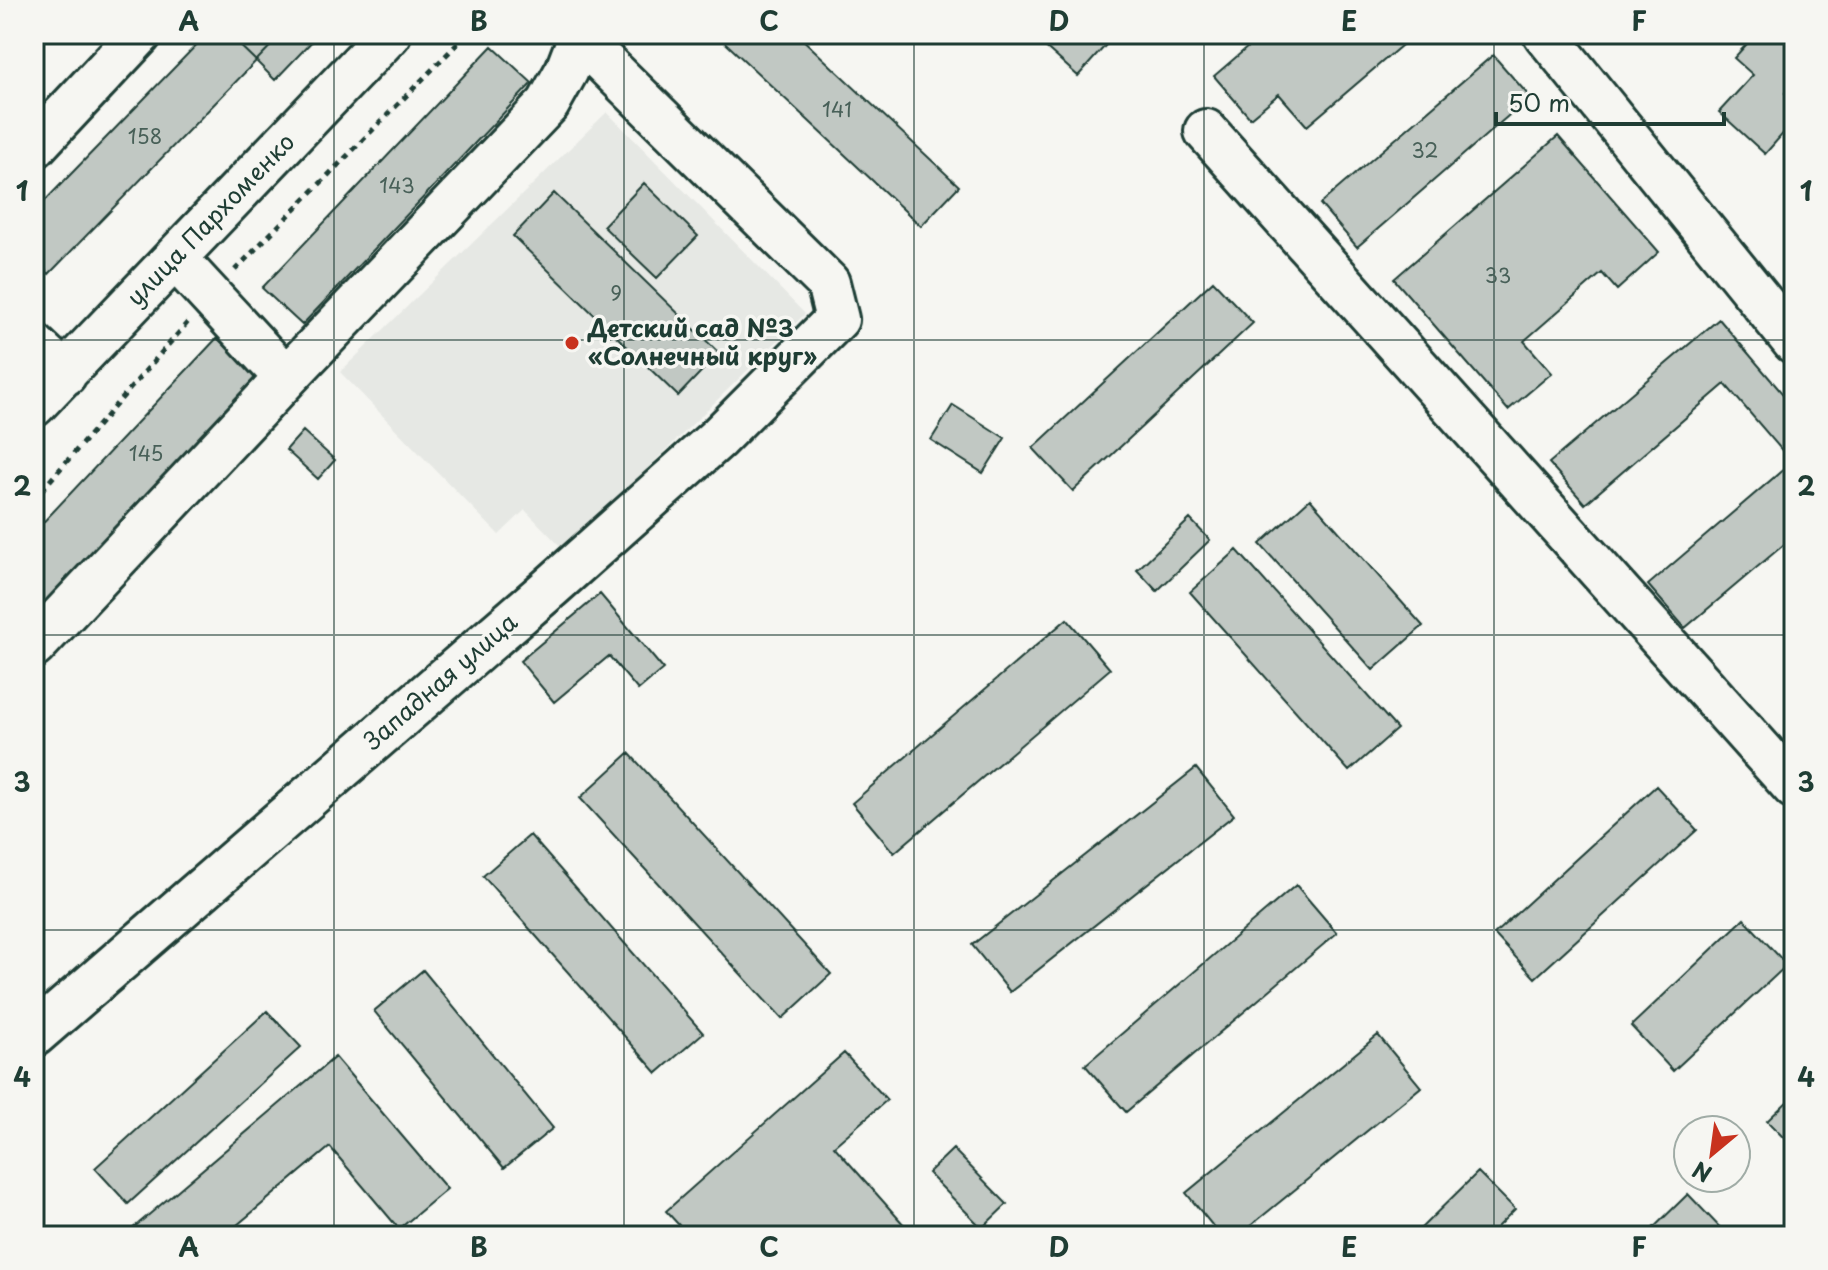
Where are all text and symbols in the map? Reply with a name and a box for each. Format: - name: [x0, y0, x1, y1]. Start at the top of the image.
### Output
- text: A: [179, 1, 199, 40]
- text: B: [470, 1, 488, 40]
- text: C: [759, 1, 779, 40]
- text: D: [1049, 1, 1069, 40]
- text: E: [1341, 1, 1357, 40]
- text: F: [1631, 1, 1647, 40]
- scale bar: [1496, 76, 1724, 126]
- text: 50 m: [1508, 84, 1570, 120]
- house number: 141: [822, 94, 852, 124]
- house number: 158: [128, 121, 162, 151]
- street label: улица Пархоменко: [117, 124, 302, 313]
- house number: 32: [1412, 135, 1438, 165]
- house number: 143: [379, 170, 415, 200]
- text: 1: [16, 171, 28, 210]
- text: 1: [1800, 171, 1812, 210]
- house number: 33: [1485, 260, 1511, 290]
- house number: 9: [610, 278, 622, 308]
- place label: Детский сад №3 «Солнечный круг»: [587, 309, 817, 373]
- marker: Детский сад №3 «Солнечный круг»: [563, 334, 581, 352]
- house number: 145: [129, 438, 163, 468]
- text: 2: [13, 466, 31, 505]
- text: 2: [1797, 466, 1815, 505]
- street label: Западная улица: [355, 603, 524, 758]
- text: 3: [13, 762, 31, 801]
- text: 3: [1797, 762, 1815, 801]
- text: 4: [13, 1057, 31, 1096]
- text: 4: [1797, 1057, 1815, 1096]
- north arrow: [1672, 1114, 1752, 1194]
- text: N: [1686, 1154, 1717, 1191]
- text: A: [179, 1227, 199, 1266]
- text: B: [470, 1227, 488, 1266]
- text: C: [759, 1227, 779, 1266]
- text: D: [1049, 1227, 1069, 1266]
- text: E: [1341, 1227, 1357, 1266]
- text: F: [1631, 1227, 1647, 1266]

